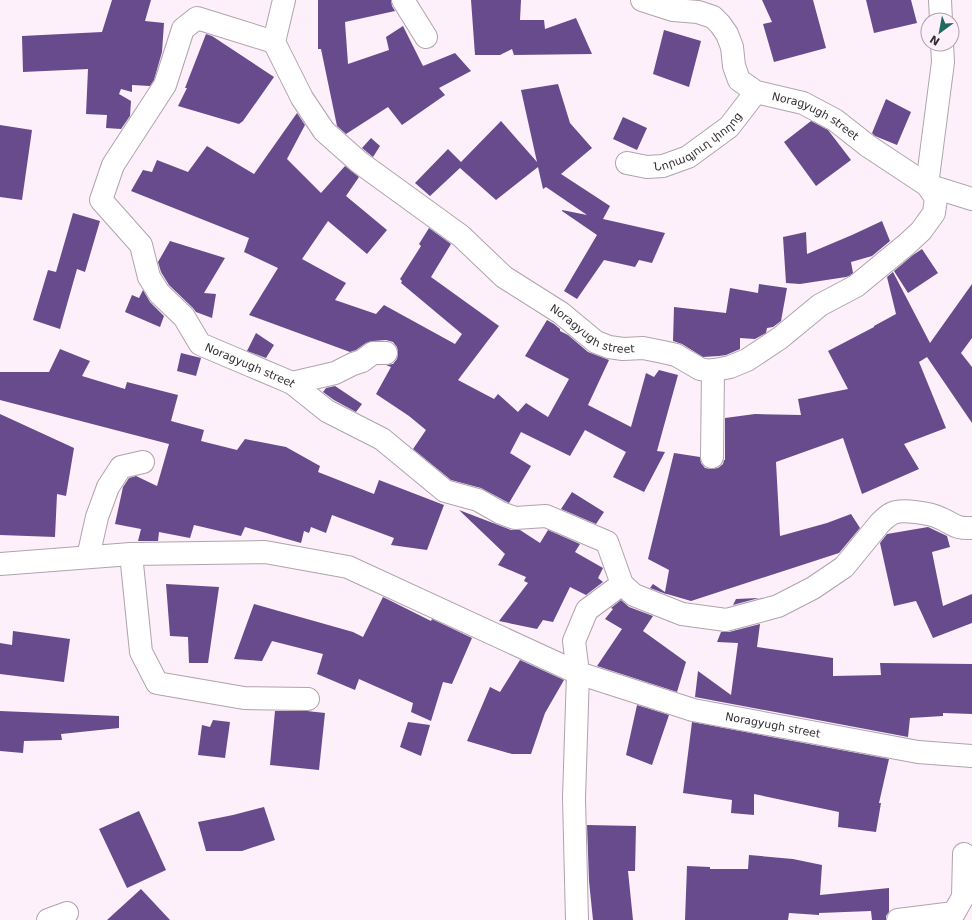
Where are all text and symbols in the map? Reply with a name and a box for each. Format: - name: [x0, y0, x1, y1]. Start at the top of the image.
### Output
- north arrow: [920, 12, 960, 52]
- text: N: [928, 32, 942, 48]
- street label: Noragyugh street: [770, 90, 862, 144]
- street label: Նորագյուղ փողոց: [653, 110, 745, 174]
- street label: Noragyugh street: [548, 302, 636, 356]
- street label: Noragyugh street: [203, 341, 298, 390]
- street label: Noragyugh street: [724, 710, 822, 741]

